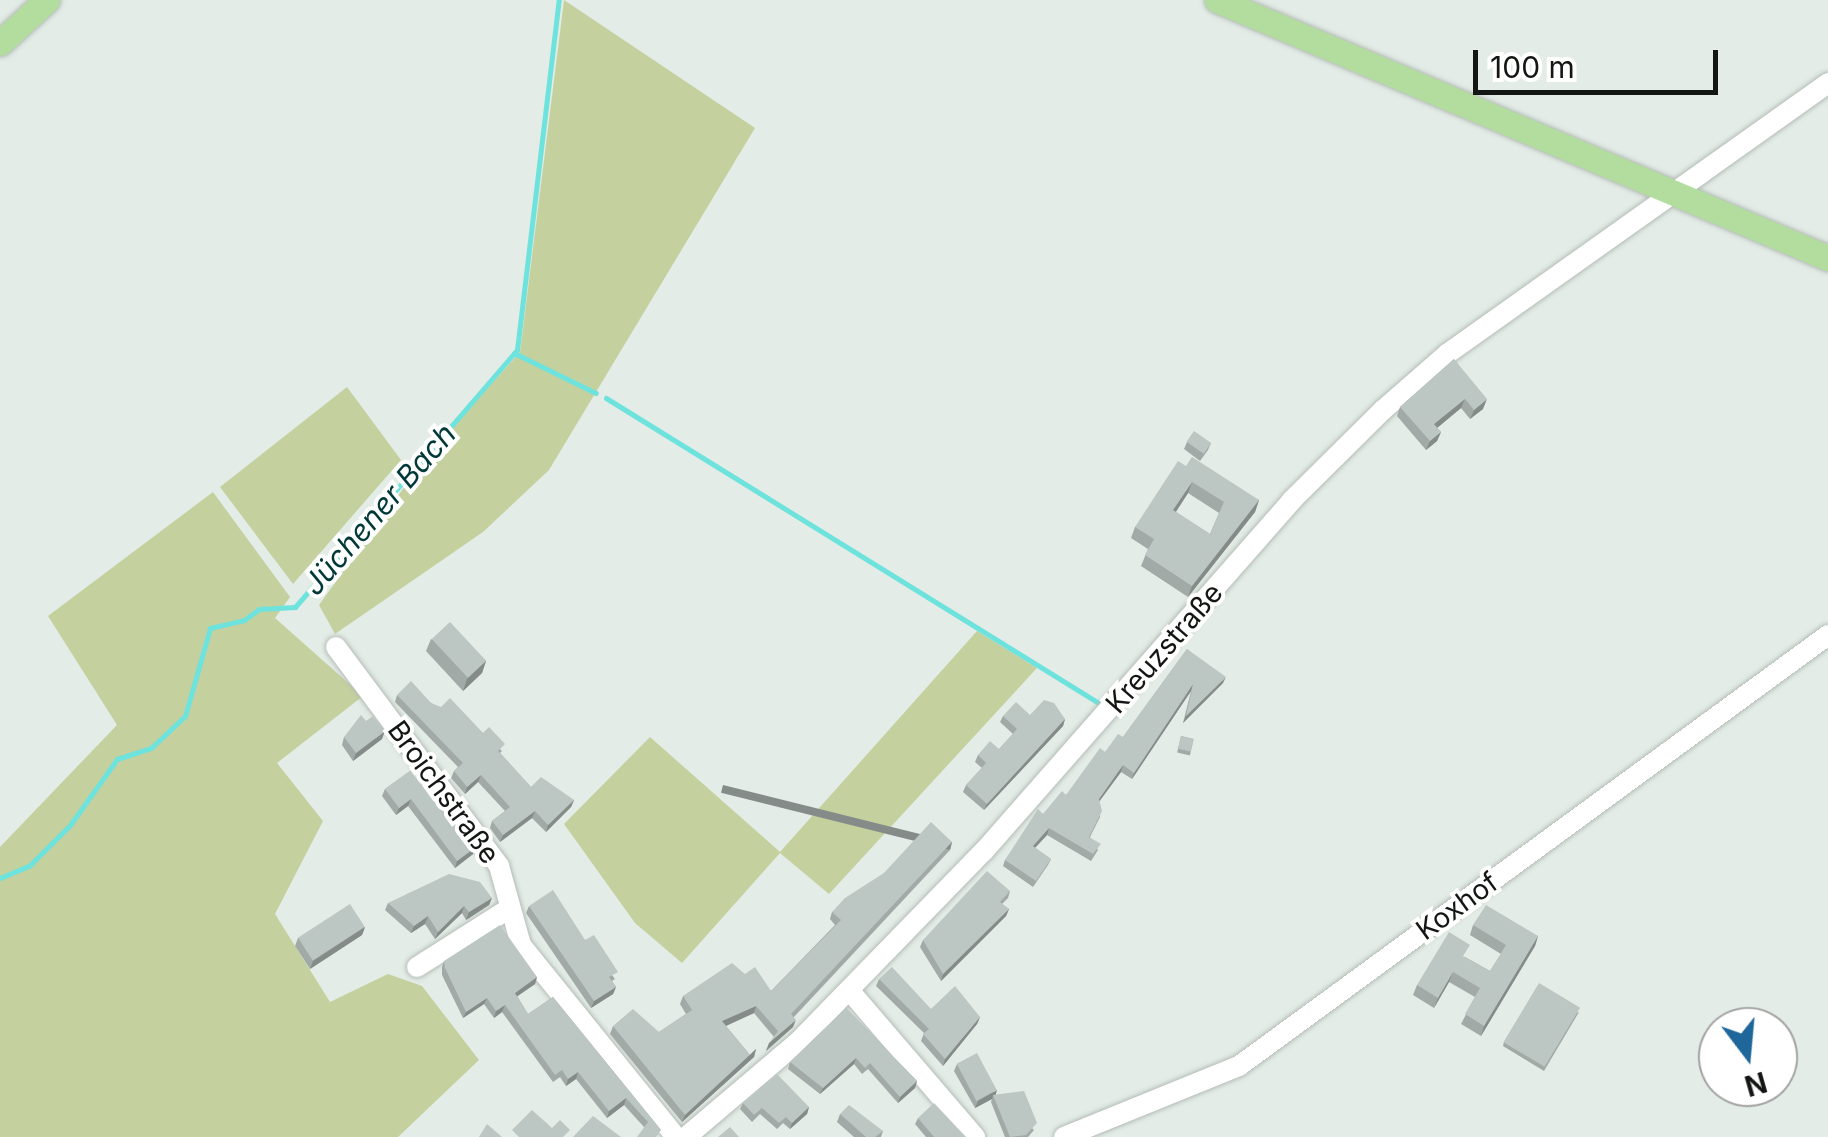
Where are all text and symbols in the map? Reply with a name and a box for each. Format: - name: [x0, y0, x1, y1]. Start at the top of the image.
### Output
- scale bar: [1478, 30, 1723, 92]
- text: 100 m: [1490, 49, 1575, 85]
- water label: Jüchener Bach: [295, 416, 463, 602]
- street label: Kreuzstraße: [1099, 576, 1229, 720]
- street label: Broichstraße: [381, 714, 507, 870]
- street label: Koxhof: [1410, 865, 1504, 947]
- north arrow: [1698, 1007, 1798, 1107]
- text: N: [1741, 1065, 1771, 1103]

